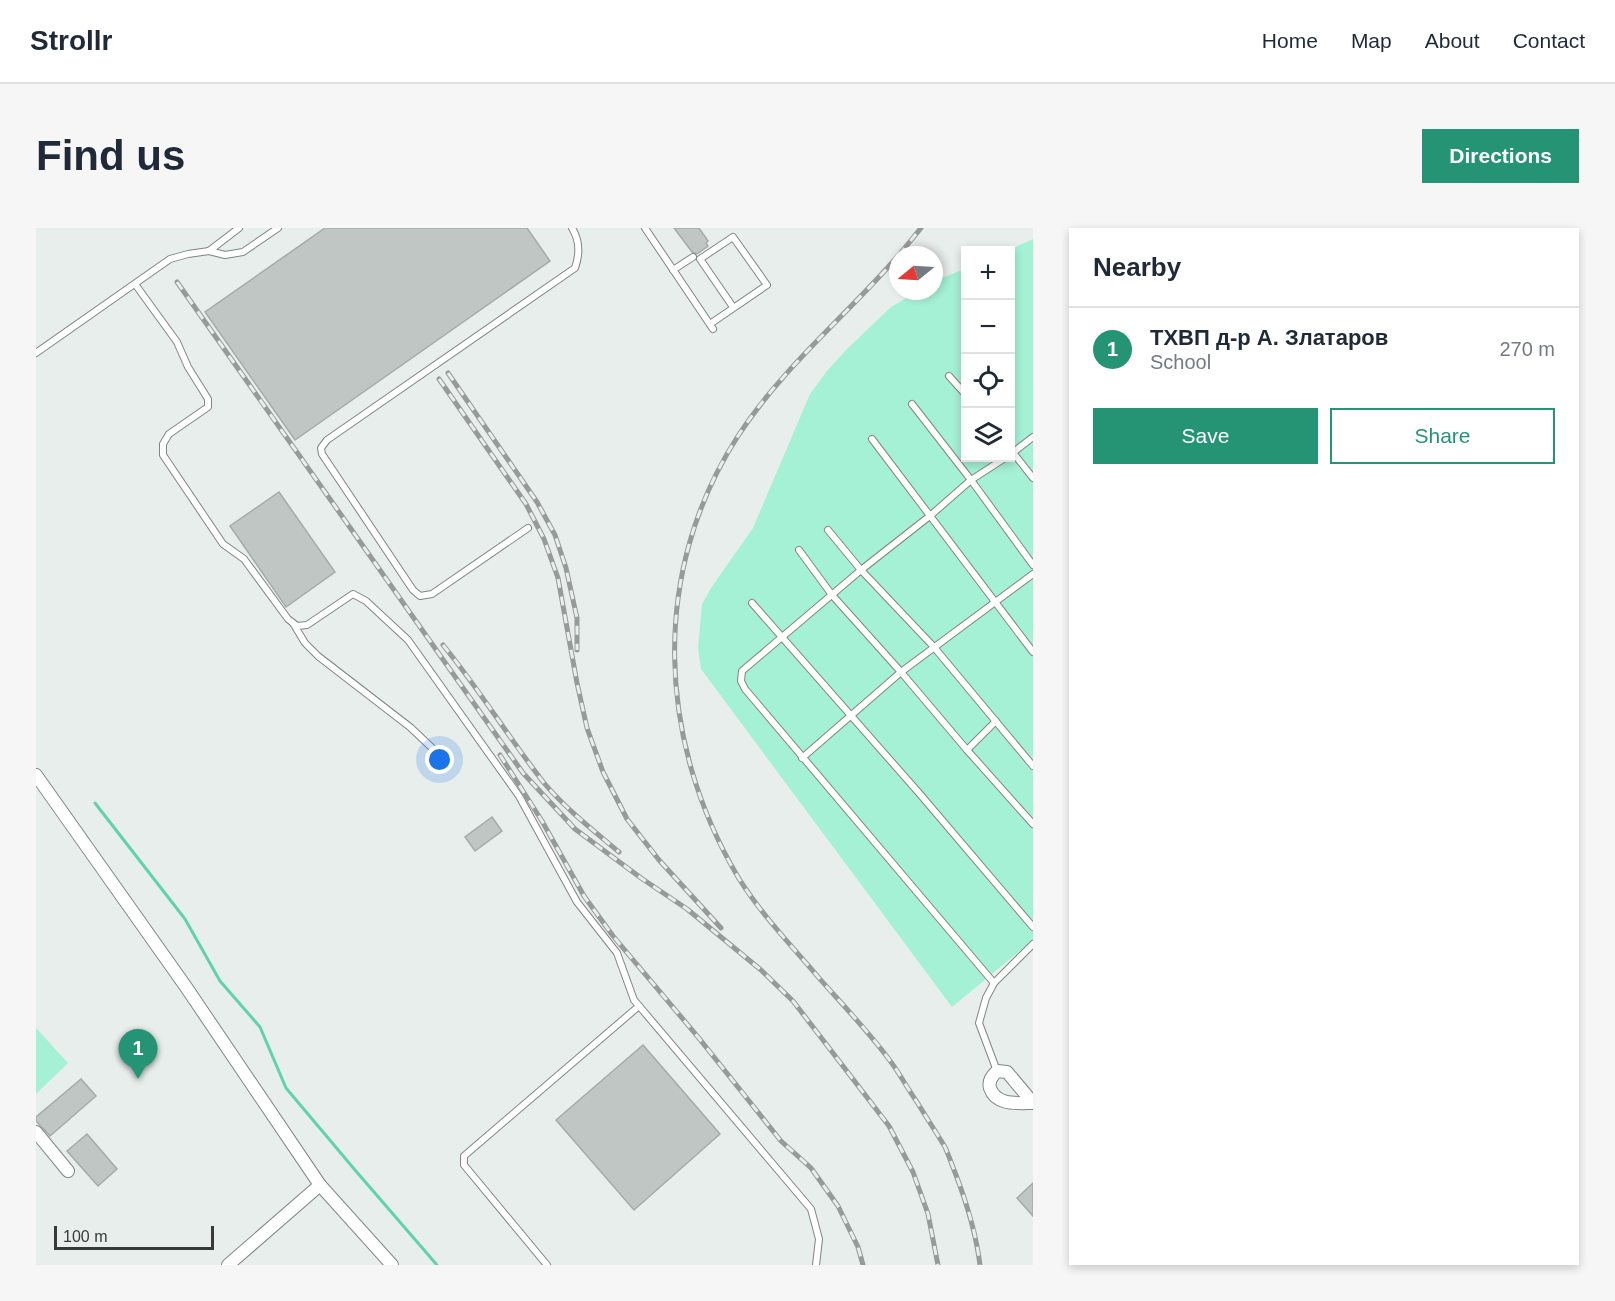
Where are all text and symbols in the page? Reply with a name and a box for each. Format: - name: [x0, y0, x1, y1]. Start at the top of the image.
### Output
- text: Strollr: [30, 25, 112, 56]
- text: Home: [1262, 29, 1318, 52]
- text: Map: [1351, 29, 1392, 52]
- text: About: [1425, 29, 1480, 52]
- text: Contact: [1513, 29, 1585, 52]
- button: Directions: [1422, 129, 1579, 183]
- text: Find us: [36, 132, 185, 179]
- north arrow: [889, 246, 943, 300]
- map controls: [961, 246, 1015, 462]
- button: +: [961, 246, 1015, 300]
- text: Nearby: [1093, 252, 1181, 282]
- button: −: [961, 300, 1015, 354]
- text: ТХВП д-р А. Златаров: [1150, 325, 1388, 350]
- text: 1: [1107, 338, 1118, 360]
- text: 270 m: [1499, 338, 1555, 360]
- text: School: [1150, 351, 1211, 373]
- button: locate: [961, 354, 1015, 408]
- button: layers: [961, 408, 1015, 462]
- button: Save: [1093, 408, 1318, 464]
- button: Share: [1330, 408, 1555, 464]
- your location: [425, 745, 454, 774]
- pin: 1: [118, 1030, 158, 1079]
- scale bar: [54, 1223, 214, 1250]
- text: 100 m: [63, 1228, 107, 1245]

